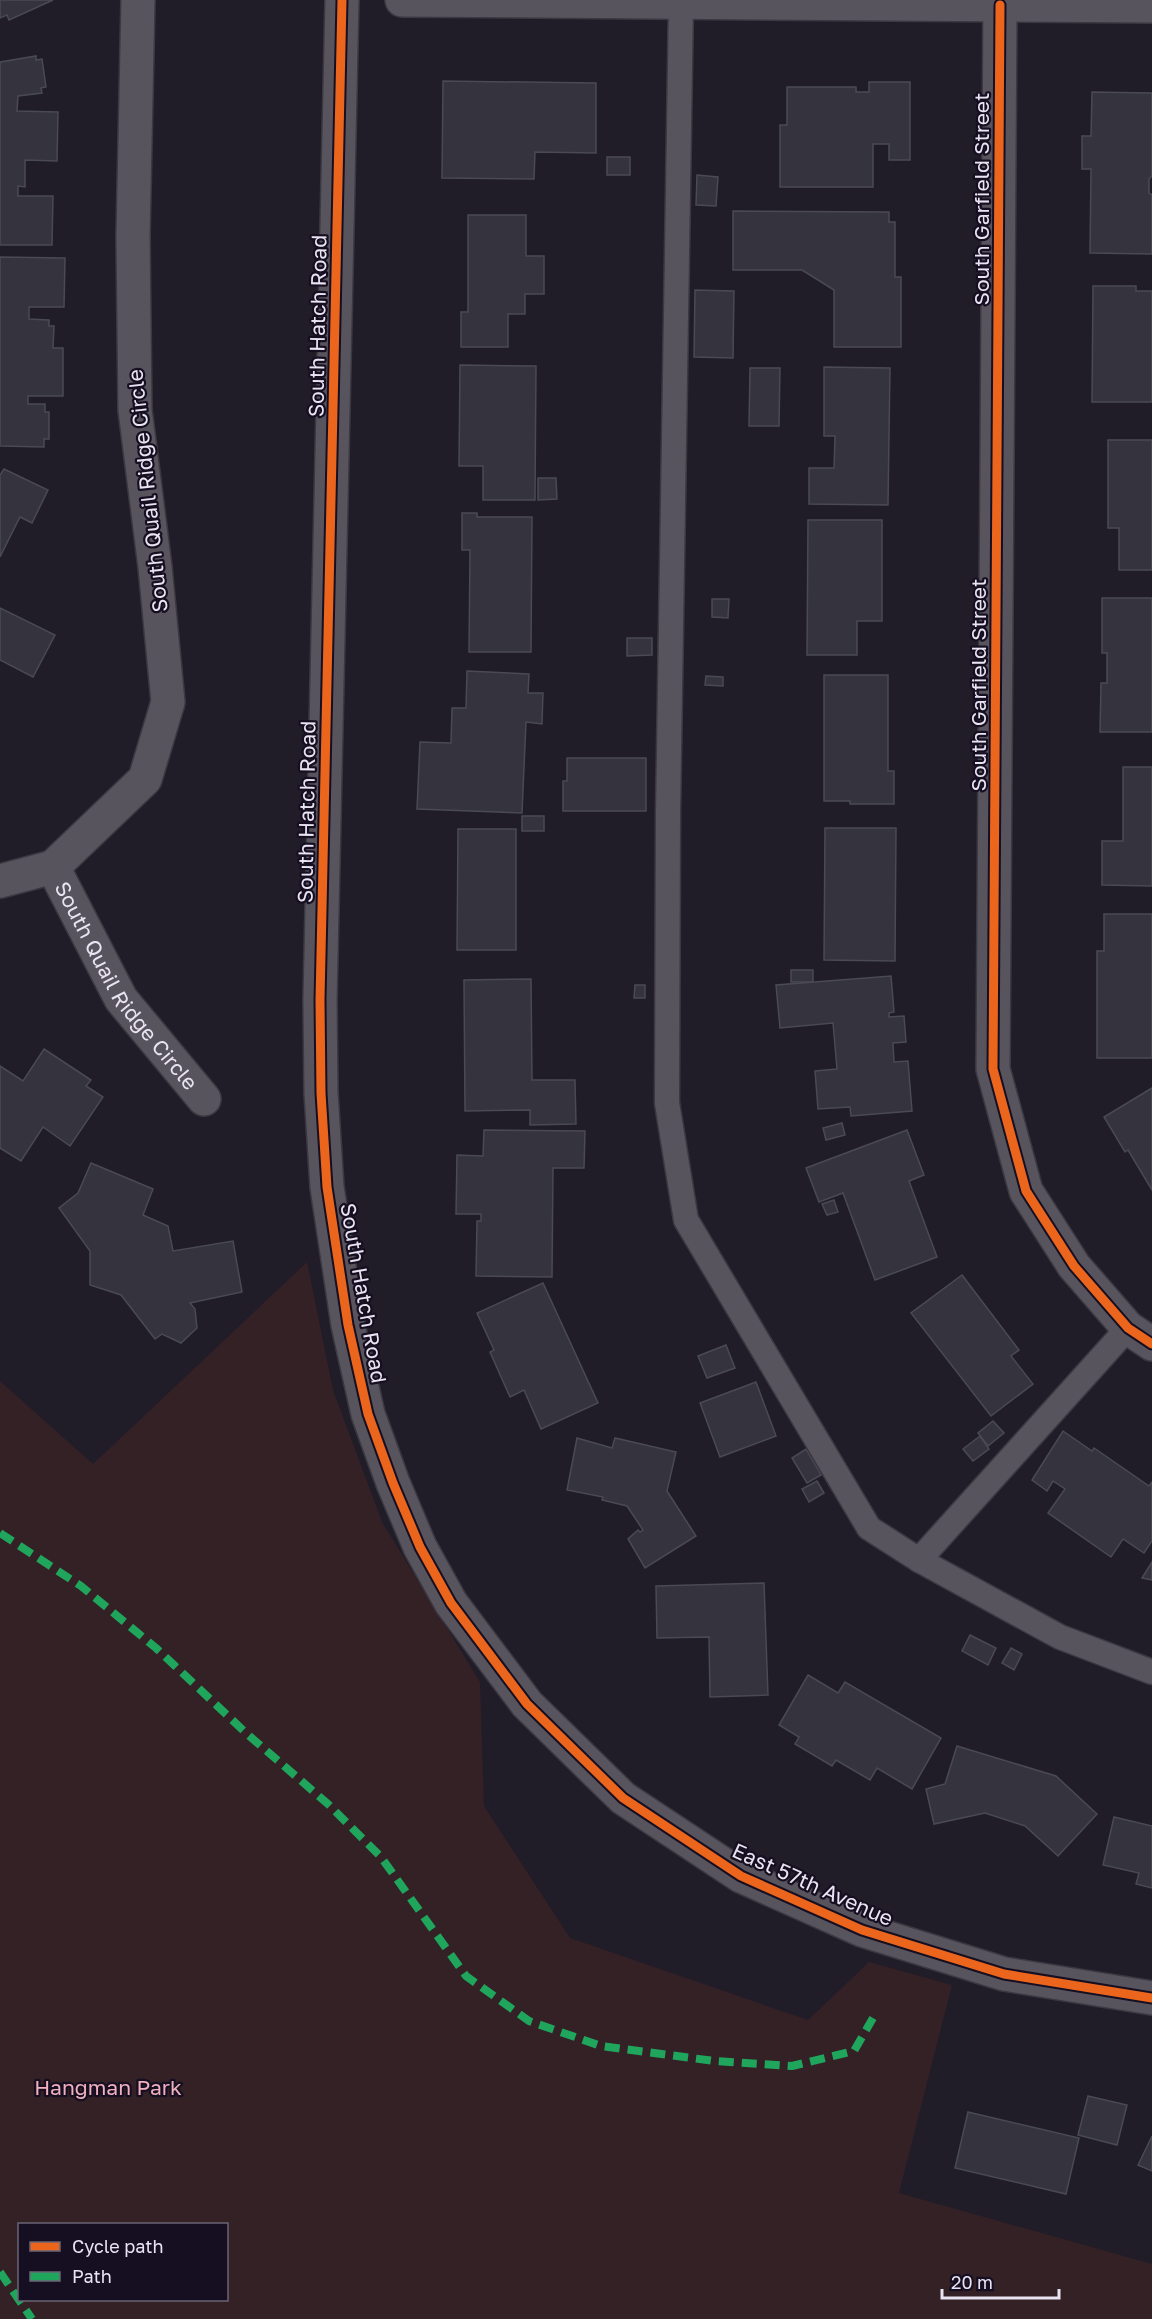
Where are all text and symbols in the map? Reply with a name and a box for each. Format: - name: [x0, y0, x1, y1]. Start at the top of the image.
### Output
- street label: South Garfield Street: [968, 93, 994, 305]
- street label: South Hatch Road: [302, 235, 332, 417]
- street label: South Quail Ridge Circle: [121, 368, 173, 614]
- street label: South Garfield Street: [965, 579, 991, 791]
- street label: South Hatch Road: [291, 721, 321, 903]
- street label: South Quail Ridge Circle: [50, 877, 204, 1095]
- street label: South Hatch Road: [335, 1201, 393, 1385]
- street label: East 57th Avenue: [729, 1837, 897, 1931]
- park label: Hangman Park: [34, 2074, 182, 2100]
- legend: [18, 2223, 228, 2301]
- text: Cycle path: [72, 2235, 164, 2257]
- scale bar: [942, 2262, 1059, 2300]
- text: Path: [72, 2265, 112, 2287]
- text: 20 m: [951, 2271, 993, 2293]

